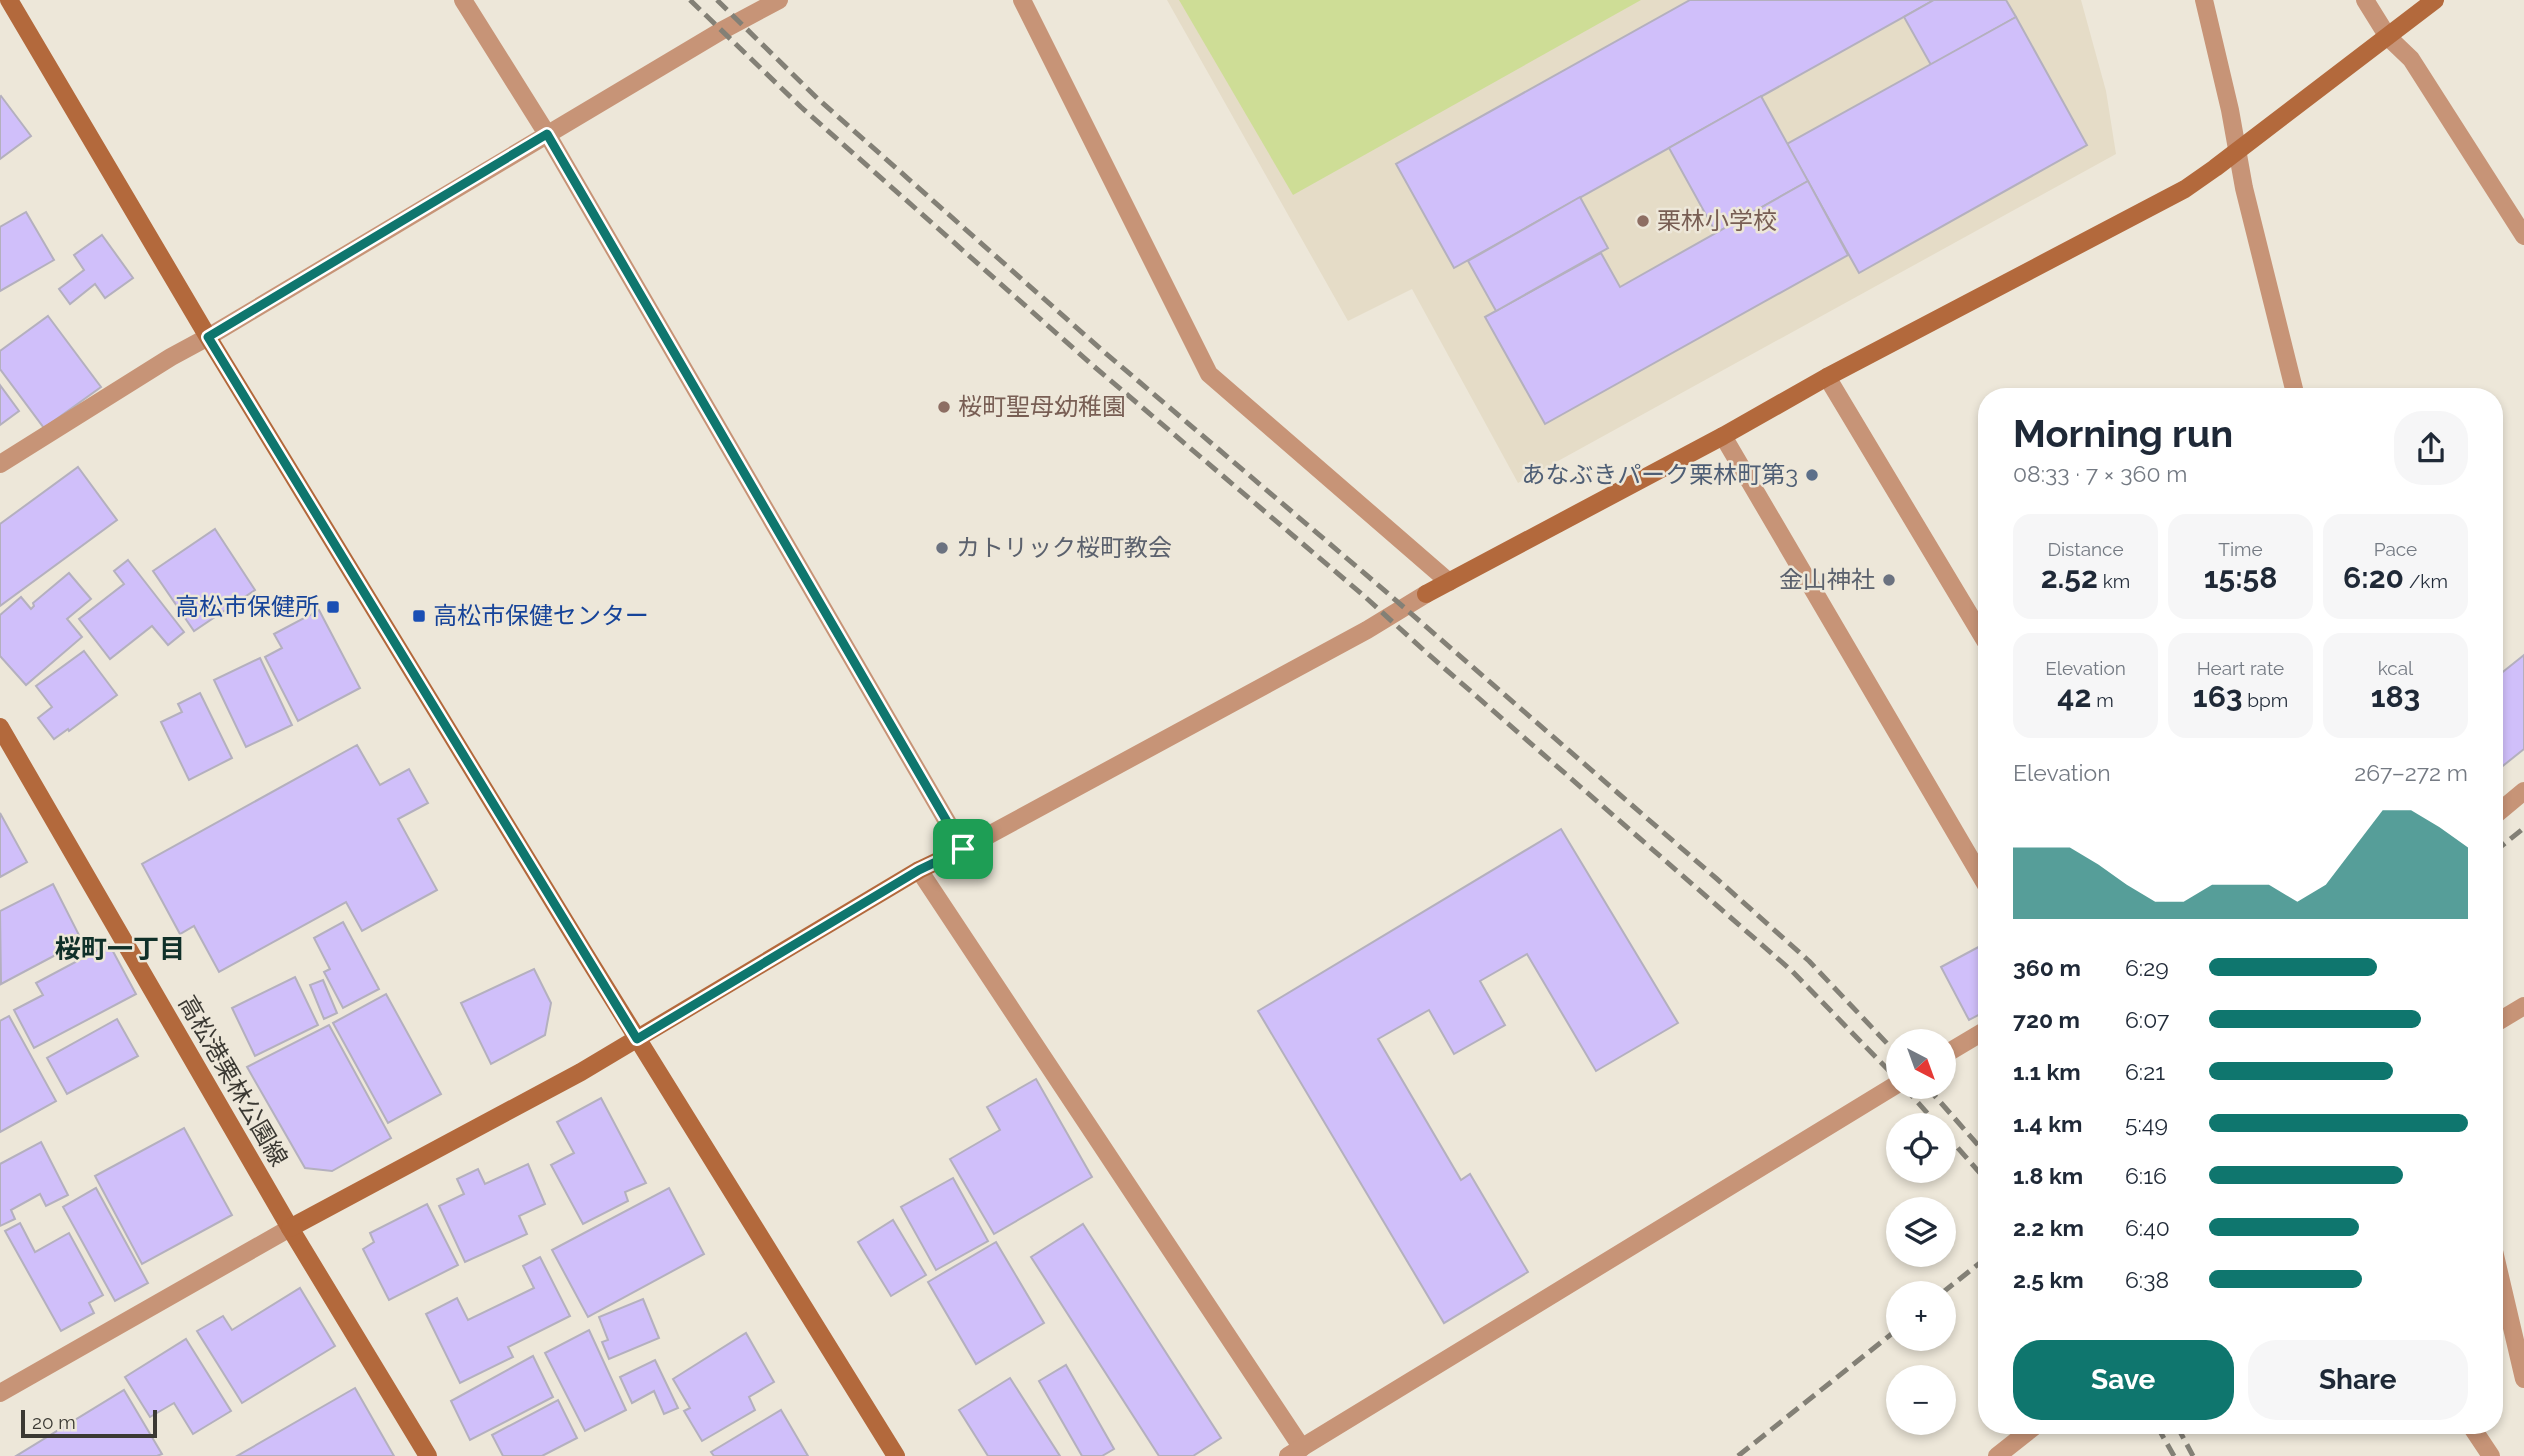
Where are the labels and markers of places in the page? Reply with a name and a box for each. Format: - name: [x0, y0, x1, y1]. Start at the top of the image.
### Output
- place label: 栗林小学校: [1657, 206, 1777, 235]
- marker: 栗林小学校: [1635, 213, 1651, 229]
- place label: 桜町聖母幼稚園: [958, 392, 1126, 421]
- marker: 桜町聖母幼稚園: [936, 399, 952, 415]
- place label: あなぶきパーク栗林町第3: [1521, 460, 1798, 489]
- marker: あなぶきパーク栗林町第3: [1804, 467, 1820, 483]
- place label: カトリック桜町教会: [956, 533, 1172, 562]
- marker: カトリック桜町教会: [934, 540, 950, 556]
- place label: 金山神社: [1779, 565, 1875, 594]
- marker: 金山神社: [1881, 572, 1897, 588]
- place label: 高松市保健所: [175, 592, 319, 621]
- marker: 高松市保健所: [325, 599, 341, 615]
- place label: 高松市保健センター: [433, 601, 649, 630]
- marker: 高松市保健センター: [411, 608, 427, 624]
- pin: [933, 819, 993, 879]

